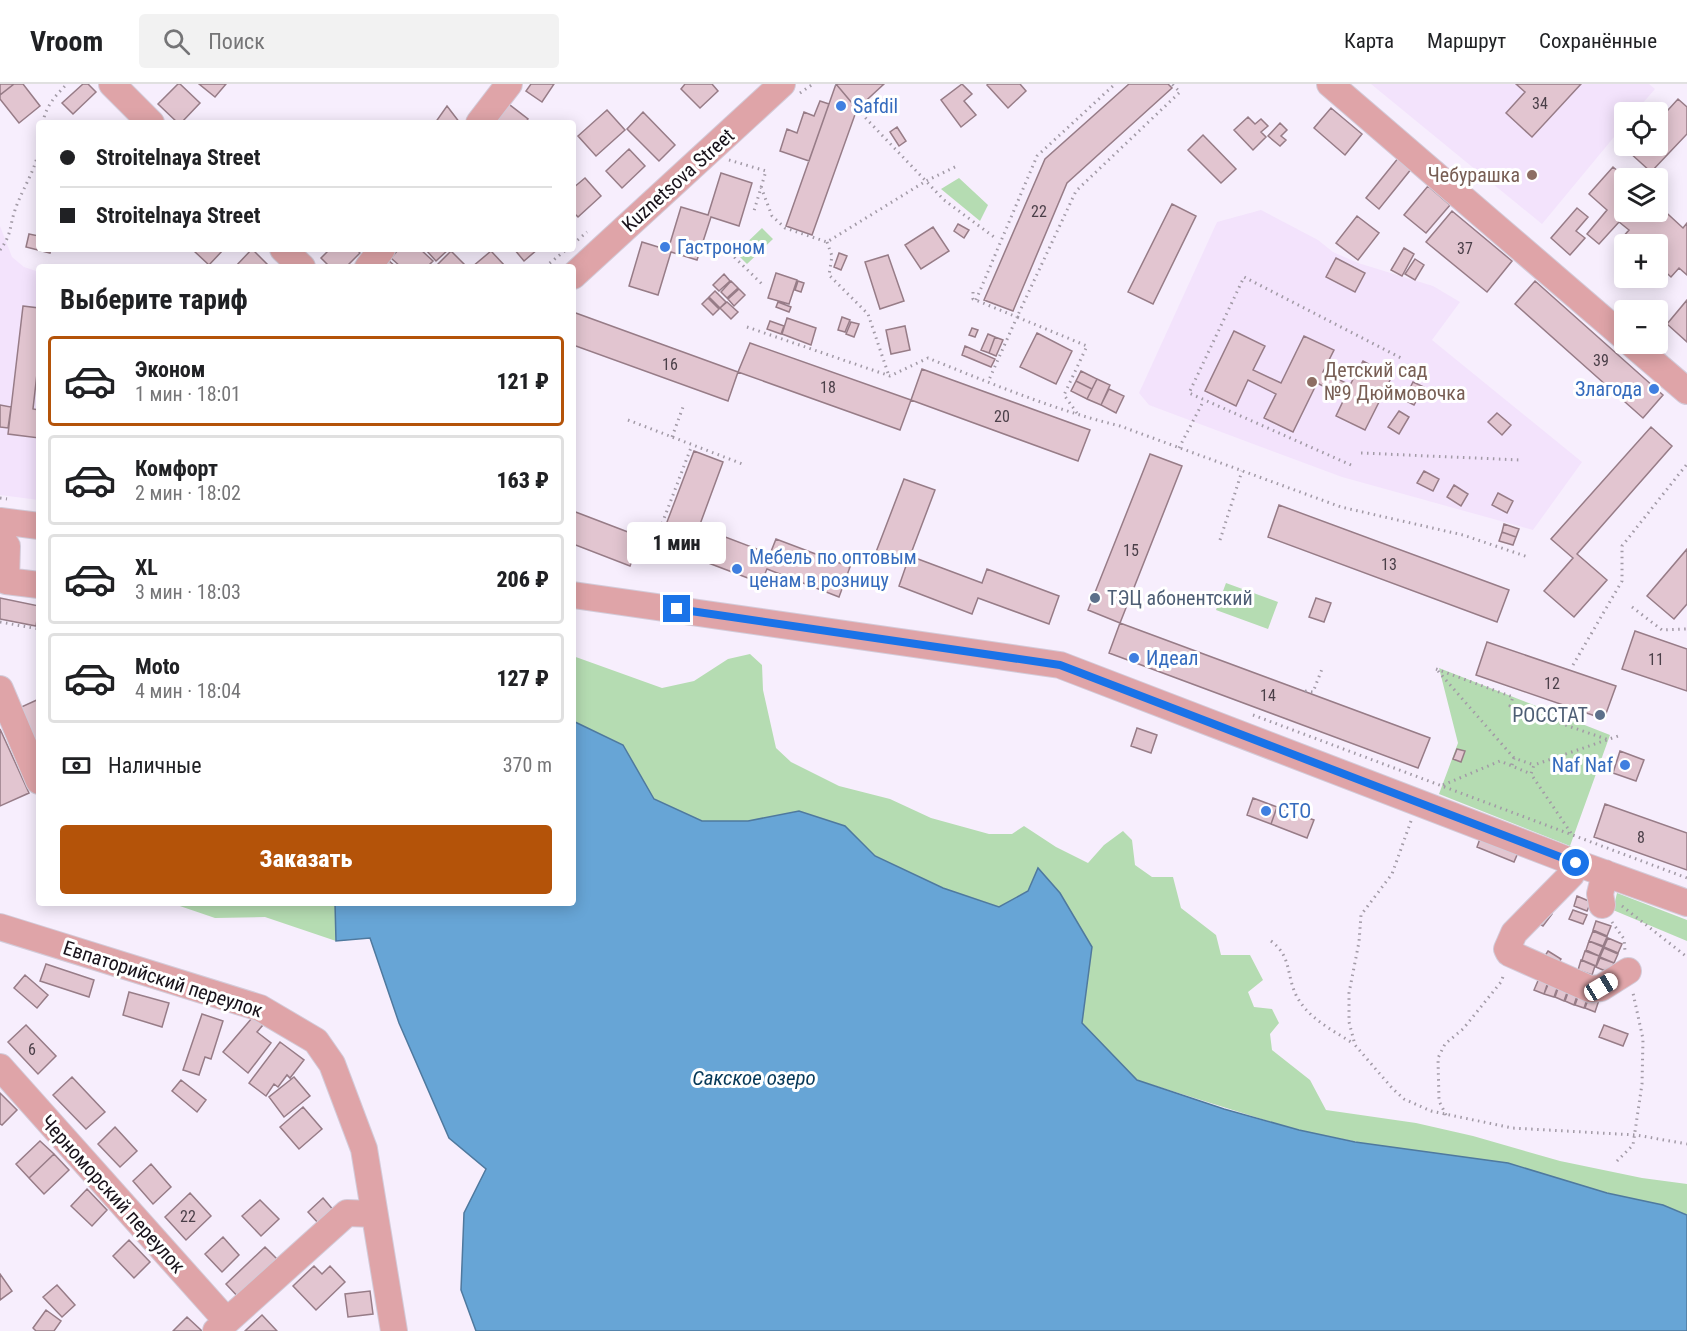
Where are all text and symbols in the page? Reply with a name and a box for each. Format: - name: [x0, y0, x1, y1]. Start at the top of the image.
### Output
- search box: [139, 14, 559, 68]
- text: Vroom: [30, 25, 103, 58]
- icon: search: [160, 25, 193, 58]
- text: Поиск: [208, 29, 265, 54]
- text: Карта: [1344, 29, 1394, 53]
- text: Маршрут: [1427, 29, 1506, 53]
- text: Сохранённые: [1539, 29, 1657, 53]
- place label: Safdil: [853, 94, 898, 118]
- house number: 34: [1532, 94, 1548, 113]
- marker: Safdil: [834, 99, 848, 113]
- map controls: [1614, 102, 1668, 354]
- button: locate: [1614, 102, 1668, 156]
- street label: Kuznetsova Street: [617, 123, 739, 237]
- text: Stroitelnaya Street: [96, 145, 260, 170]
- place label: Чебурашка: [1428, 163, 1520, 187]
- marker: Чебурашка: [1525, 168, 1539, 182]
- button: layers: [1614, 168, 1668, 222]
- house number: 22: [1031, 202, 1047, 221]
- text: Stroitelnaya Street: [96, 203, 260, 228]
- button: +: [1614, 234, 1668, 288]
- place label: Гастроном: [677, 235, 765, 259]
- house number: 37: [1457, 239, 1473, 258]
- marker: Гастроном: [658, 240, 672, 254]
- text: Выберите тариф: [60, 284, 248, 316]
- button: −: [1614, 300, 1668, 354]
- house number: 39: [1593, 351, 1609, 370]
- icon: car: [63, 354, 117, 408]
- house number: 16: [662, 355, 678, 374]
- text: Эконом: [135, 357, 205, 382]
- place label: Детский сад №9 Дюймовочка: [1324, 358, 1466, 405]
- text: 121 ₽: [496, 369, 549, 394]
- marker: Детский сад №9 Дюймовочка: [1305, 375, 1319, 389]
- place label: Злагода: [1575, 377, 1642, 401]
- house number: 18: [820, 378, 836, 397]
- text: 1 мин · 18:01: [135, 382, 241, 406]
- marker: Злагода: [1647, 382, 1661, 396]
- house number: 20: [994, 407, 1010, 426]
- icon: car: [63, 453, 117, 507]
- text: Комфорт: [135, 456, 218, 481]
- text: 163 ₽: [496, 468, 549, 493]
- text: 2 мин · 18:02: [135, 481, 241, 505]
- callout: 1 мин: [628, 522, 726, 564]
- text: 1 мин: [653, 531, 700, 555]
- house number: 15: [1123, 541, 1139, 560]
- place label: Мебель по оптовым ценам в розницу: [749, 545, 917, 592]
- icon: car: [63, 552, 117, 606]
- text: XL: [135, 555, 158, 580]
- house number: 13: [1381, 555, 1397, 574]
- marker: Мебель по оптовым ценам в розницу: [730, 562, 744, 576]
- text: 206 ₽: [496, 567, 549, 592]
- text: 3 мин · 18:03: [135, 580, 241, 604]
- place label: ТЭЦ абонентский: [1107, 586, 1253, 610]
- marker: ТЭЦ абонентский: [1088, 591, 1102, 605]
- route end: [663, 595, 690, 622]
- place label: Идеал: [1146, 646, 1198, 670]
- house number: 11: [1648, 650, 1664, 669]
- icon: car: [63, 651, 117, 705]
- marker: Идеал: [1127, 651, 1141, 665]
- text: Moto: [135, 654, 180, 679]
- text: 127 ₽: [496, 666, 549, 691]
- house number: 12: [1544, 674, 1560, 693]
- text: 4 мин · 18:04: [135, 679, 241, 703]
- house number: 14: [1260, 686, 1276, 705]
- place label: РОССТАТ: [1512, 703, 1588, 727]
- marker: РОССТАТ: [1593, 708, 1607, 722]
- icon: cash: [60, 749, 93, 782]
- text: Наличные: [108, 753, 202, 778]
- text: 370 m: [503, 753, 552, 777]
- place label: Naf Naf: [1552, 753, 1614, 777]
- marker: Naf Naf: [1618, 758, 1632, 772]
- place label: СТО: [1278, 799, 1311, 823]
- marker: СТО: [1259, 804, 1273, 818]
- button: Заказать: [60, 825, 552, 894]
- house number: 8: [1637, 828, 1645, 847]
- route start: [1562, 849, 1589, 876]
- street label: Евпаторийский переулок: [60, 935, 266, 1023]
- car: [1581, 970, 1621, 1004]
- house number: 6: [28, 1040, 36, 1059]
- water label: Сакское озеро: [692, 1066, 816, 1090]
- street label: Черноморский переулок: [36, 1110, 191, 1278]
- house number: 22: [180, 1207, 196, 1226]

